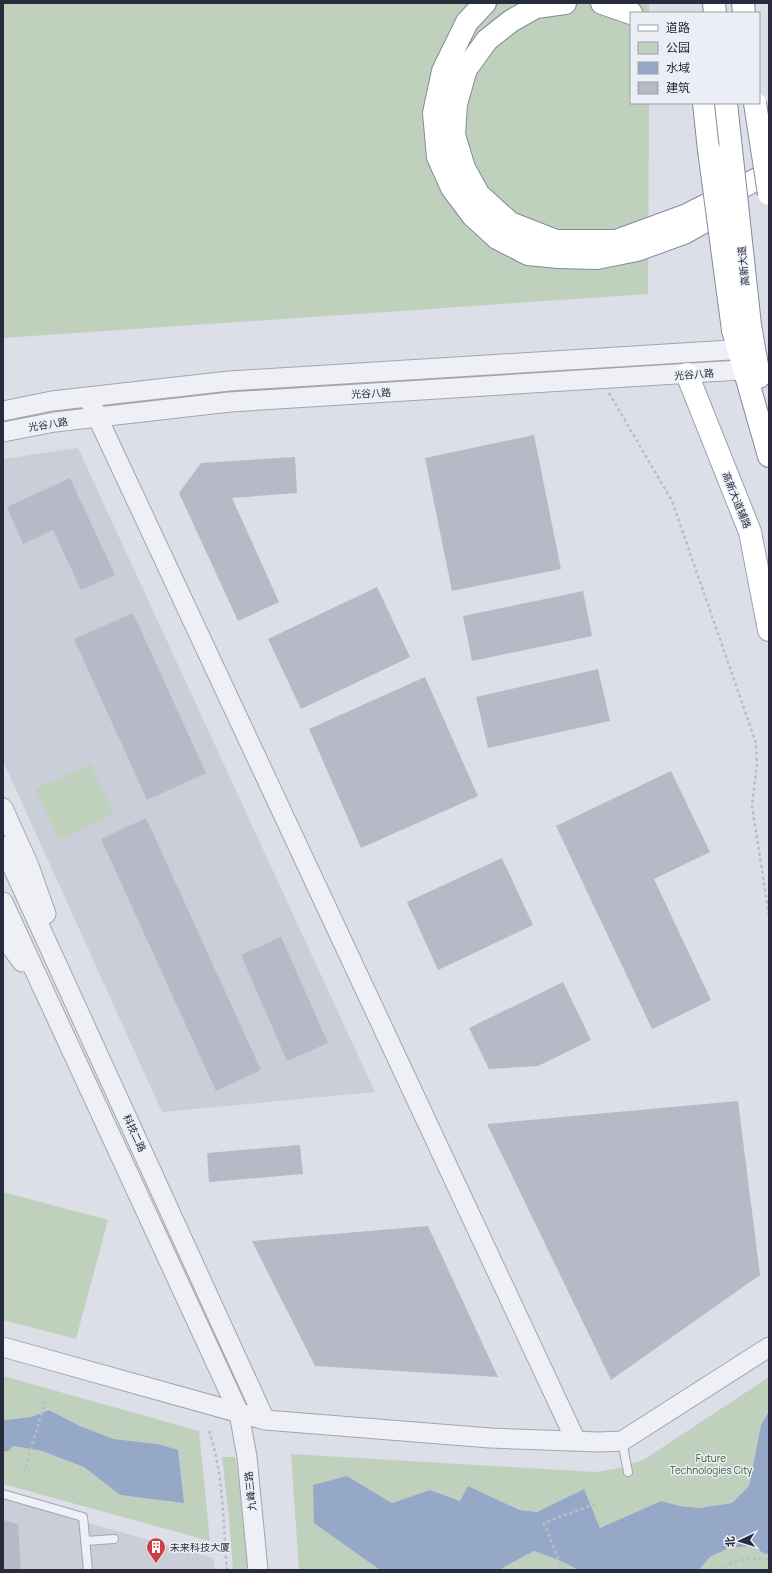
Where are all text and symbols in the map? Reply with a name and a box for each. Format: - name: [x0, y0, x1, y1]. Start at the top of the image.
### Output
- legend: [630, 12, 760, 104]
- text: 道路: [666, 19, 690, 36]
- text: 公园: [666, 39, 690, 56]
- text: 水域: [666, 59, 690, 76]
- text: 建筑: [666, 79, 690, 96]
- street label: 高新大道: [734, 245, 752, 287]
- street label: 光谷八路: [674, 366, 714, 382]
- street label: 光谷八路: [351, 385, 391, 401]
- street label: 光谷八路: [27, 414, 69, 434]
- street label: 高新大道辅路: [719, 470, 755, 530]
- street label: 科技二路: [120, 1112, 150, 1154]
- park label: Future Technologies City: [670, 1451, 753, 1477]
- street label: 九峰三路: [241, 1470, 259, 1512]
- north arrow: [720, 1521, 760, 1561]
- building icon: 未来科技大厦: [145, 1536, 167, 1564]
- text: 北: [722, 1536, 737, 1548]
- place label: 未来科技大厦: [170, 1540, 230, 1554]

